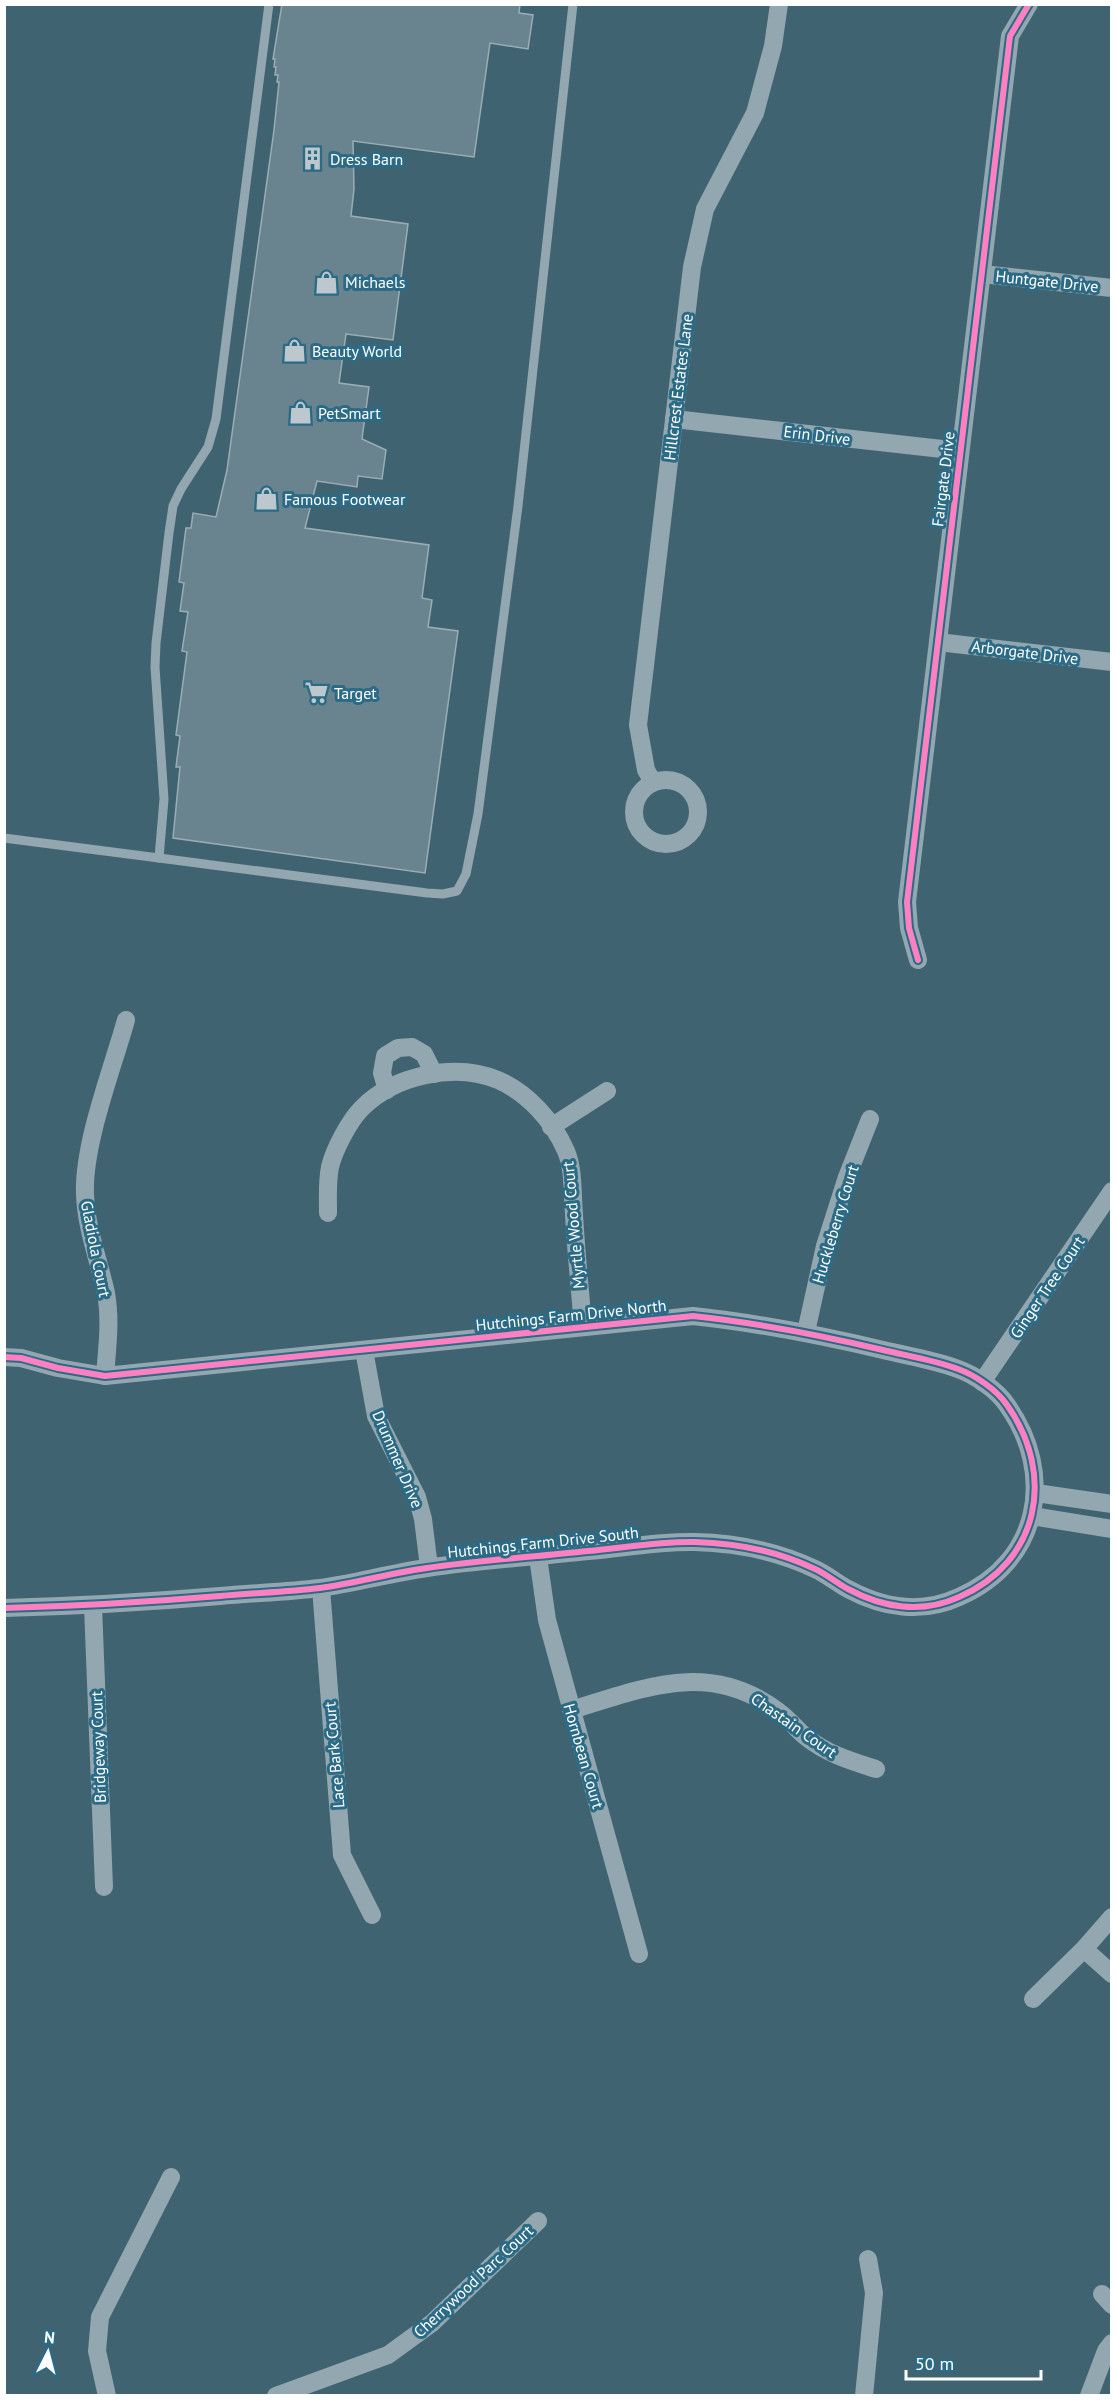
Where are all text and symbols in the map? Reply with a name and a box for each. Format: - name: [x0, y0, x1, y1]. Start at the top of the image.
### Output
- building icon: Dress Barn: [299, 146, 325, 172]
- place label: Dress Barn: [330, 149, 403, 169]
- street label: Huntgate Drive: [995, 266, 1099, 296]
- shop icon: Michaels: [314, 269, 340, 295]
- place label: Michaels: [345, 272, 406, 292]
- street label: Hillcrest Estates Lane: [659, 313, 697, 461]
- shop icon: Beauty World: [281, 338, 307, 364]
- place label: Beauty World: [312, 341, 402, 361]
- shop icon: PetSmart: [287, 400, 313, 426]
- place label: PetSmart: [318, 403, 381, 423]
- street label: Erin Drive: [782, 421, 852, 449]
- street label: Fairgate Drive: [927, 430, 959, 528]
- shop icon: Famous Footwear: [253, 486, 279, 512]
- place label: Famous Footwear: [284, 489, 406, 509]
- street label: Arborgate Drive: [970, 636, 1080, 668]
- supermarket icon: Target: [303, 680, 329, 706]
- place label: Target: [334, 683, 377, 703]
- street label: Myrtle Wood Court: [557, 1160, 589, 1290]
- street label: Huckleberry Court: [807, 1162, 863, 1286]
- street label: Gladiola Court: [77, 1199, 115, 1300]
- street label: Ginger Tree Court: [1005, 1232, 1089, 1342]
- street label: Hutchings Farm Drive North: [475, 1295, 667, 1335]
- street label: Drummer Drive: [368, 1407, 428, 1511]
- street label: Hutchings Farm Drive South: [446, 1522, 640, 1562]
- street label: Chastain Court: [747, 1688, 841, 1762]
- street label: Bridgeway Court: [86, 1690, 110, 1803]
- street label: Lace Bark Court: [319, 1701, 349, 1809]
- street label: Hornbean Court: [559, 1701, 609, 1811]
- street label: Cherrywood Parc Court: [409, 2220, 537, 2342]
- north arrow: [18, 2322, 78, 2382]
- text: N: [43, 2327, 56, 2348]
- scale bar: [906, 2343, 1041, 2381]
- text: 50 m: [915, 2352, 954, 2375]

